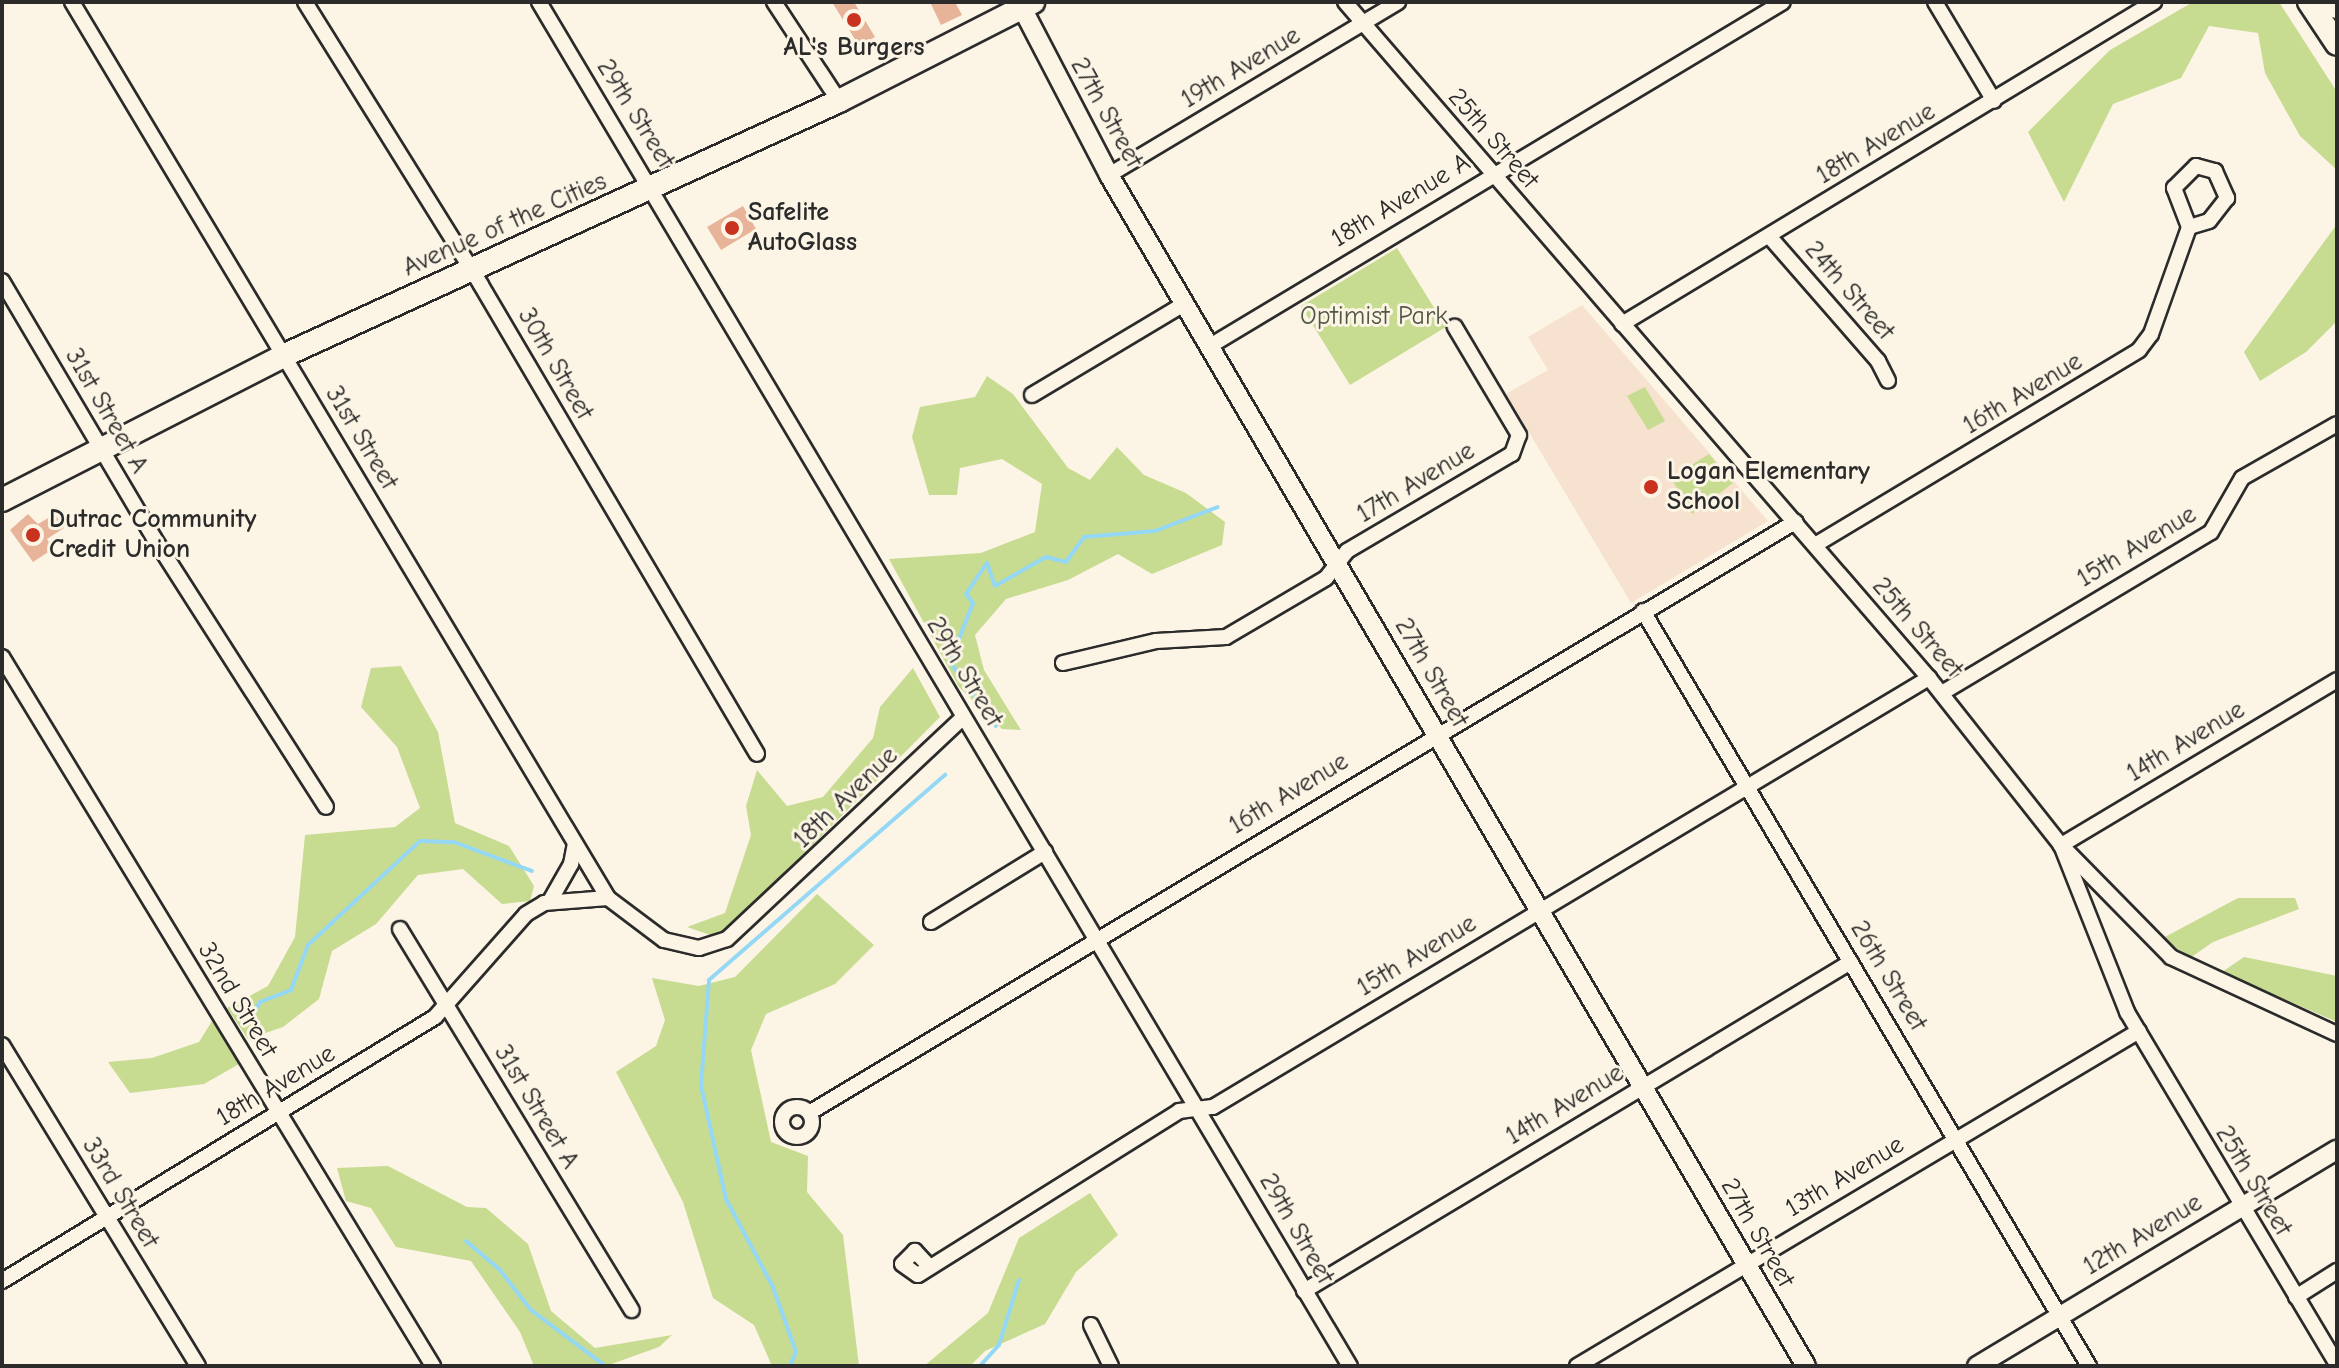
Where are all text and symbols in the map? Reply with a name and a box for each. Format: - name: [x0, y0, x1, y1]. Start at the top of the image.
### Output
- marker: AL's Burgers: [845, 11, 863, 29]
- street label: 19th Avenue: [1176, 20, 1306, 116]
- place label: AL's Burgers: [784, 32, 924, 64]
- street label: 27th Street: [1063, 53, 1149, 173]
- street label: 29th Street: [589, 54, 681, 174]
- street label: 25th Street: [1441, 82, 1545, 196]
- street label: 18th Avenue: [1811, 96, 1941, 192]
- street label: 18th Avenue A: [1326, 147, 1476, 255]
- street label: Avenue of the Cities: [398, 166, 612, 284]
- place label: Safelite AutoGlass: [748, 197, 857, 258]
- marker: Safelite AutoGlass: [723, 219, 741, 237]
- street label: 24th Street: [1797, 235, 1901, 347]
- park label: Optimist Park: [1300, 301, 1448, 333]
- street label: 30th Street: [510, 302, 600, 426]
- street label: 31st Street A: [58, 343, 154, 479]
- street label: 16th Avenue: [1958, 346, 2088, 442]
- street label: 31st Street: [318, 380, 404, 496]
- street label: 17th Avenue: [1351, 436, 1481, 530]
- place label: Logan Elementary School: [1667, 456, 1870, 518]
- marker: Logan Elementary School: [1642, 478, 1660, 496]
- street label: 15th Avenue: [2072, 499, 2202, 595]
- place label: Dutrac Community Credit Union: [49, 504, 256, 566]
- marker: Dutrac Community Credit Union: [24, 526, 42, 544]
- street label: 25th Street: [1865, 571, 1969, 685]
- street label: 29th Street: [919, 611, 1009, 733]
- street label: 27th Street: [1387, 613, 1475, 733]
- street label: 14th Avenue: [2121, 695, 2251, 789]
- street label: 18th Avenue: [787, 741, 905, 855]
- street label: 16th Avenue: [1224, 746, 1354, 842]
- street label: 15th Avenue: [1352, 908, 1482, 1004]
- street label: 26th Street: [1843, 915, 1933, 1037]
- street label: 32nd Street: [190, 937, 284, 1063]
- street label: 18th Avenue: [211, 1038, 341, 1134]
- street label: 31st Street A: [487, 1039, 585, 1175]
- street label: 14th Avenue: [1500, 1058, 1630, 1152]
- street label: 25th Street: [2208, 1120, 2298, 1242]
- street label: 13th Avenue: [1780, 1129, 1910, 1225]
- street label: 33rd Street: [75, 1132, 165, 1254]
- street label: 29th Street: [1252, 1168, 1340, 1290]
- street label: 27th Street: [1713, 1173, 1801, 1293]
- street label: 12th Avenue: [2078, 1187, 2208, 1283]

